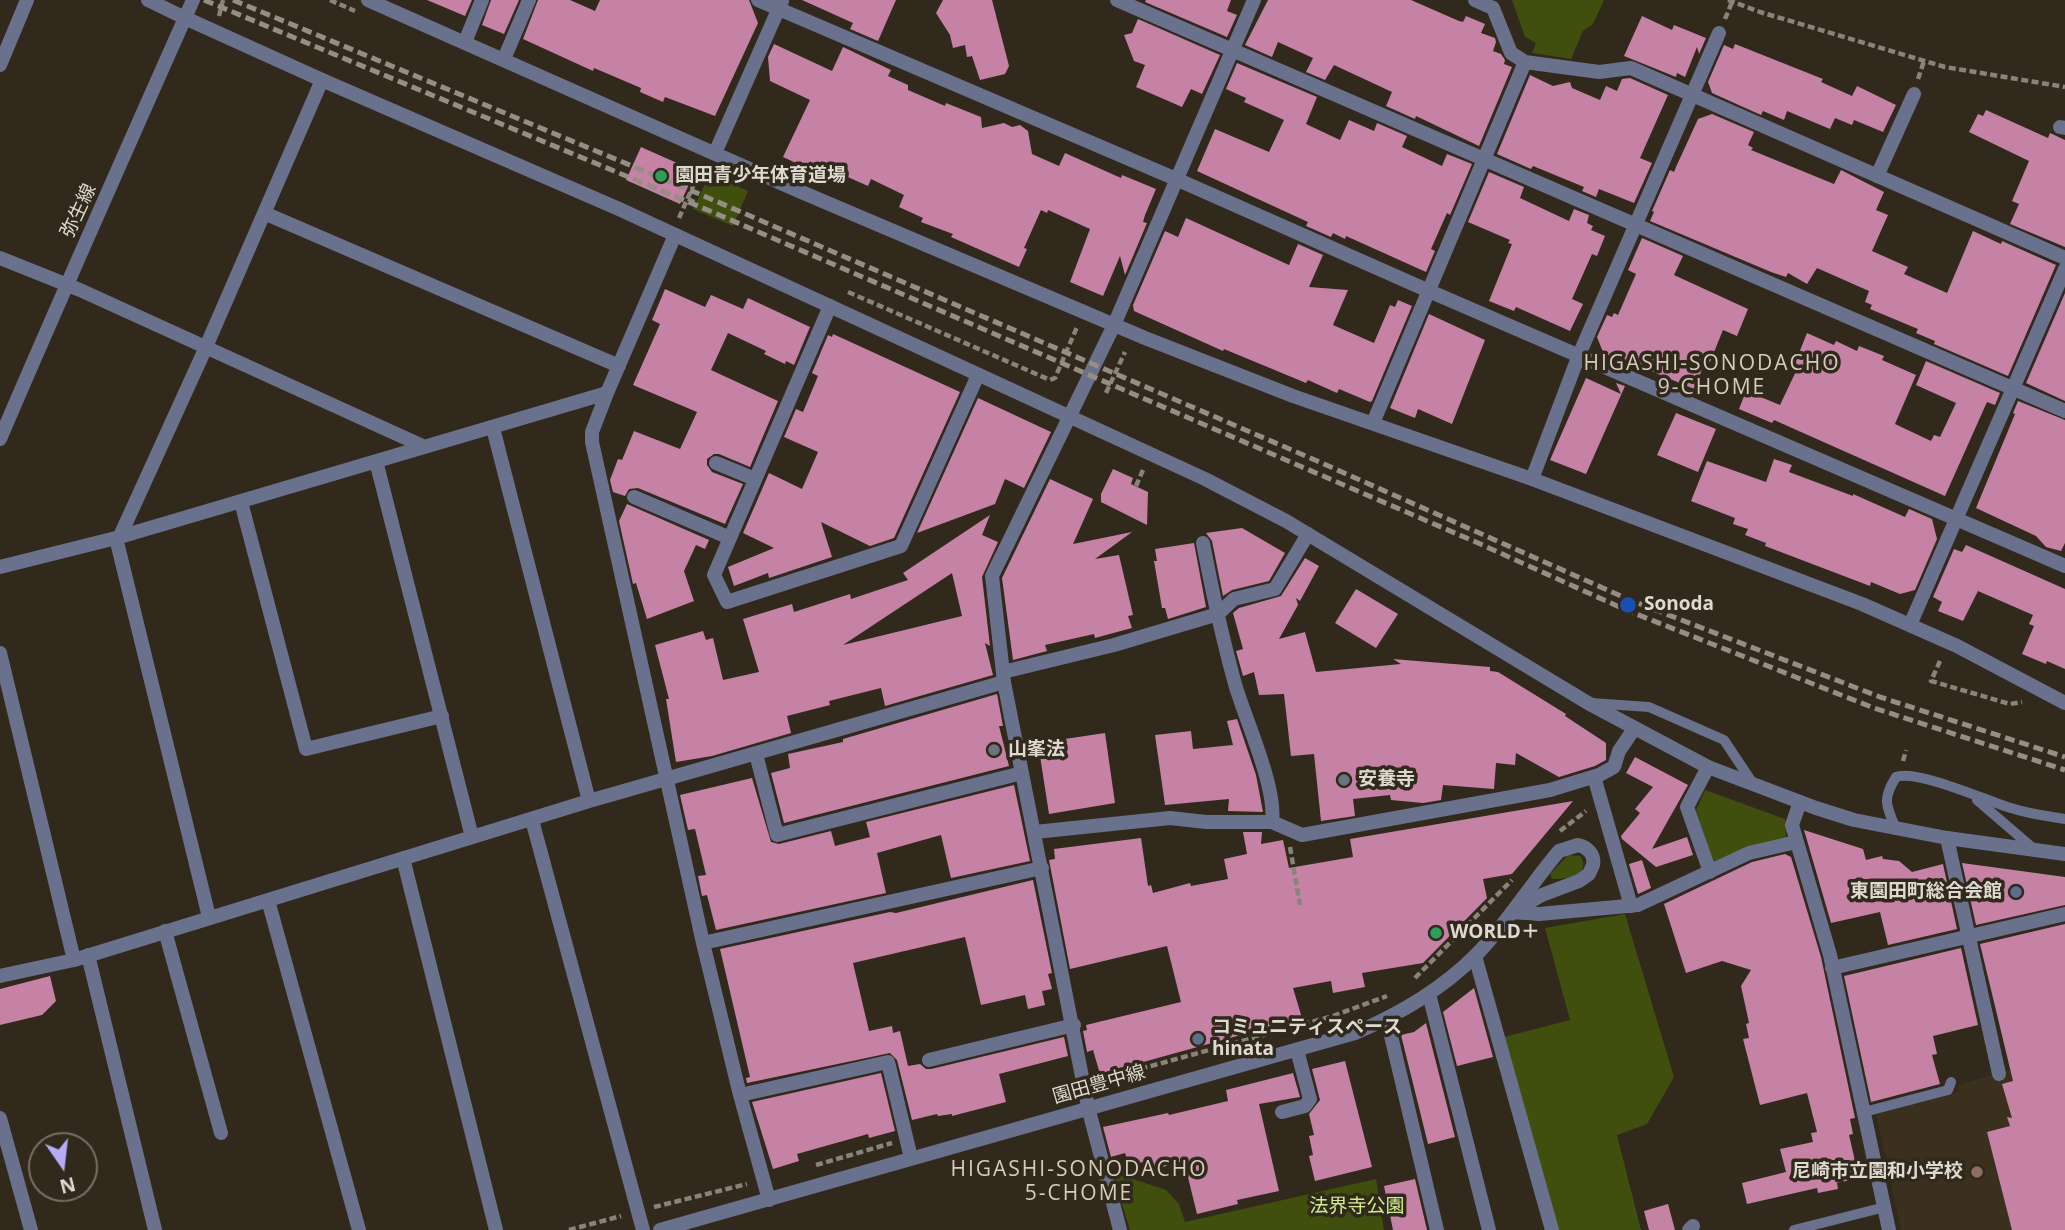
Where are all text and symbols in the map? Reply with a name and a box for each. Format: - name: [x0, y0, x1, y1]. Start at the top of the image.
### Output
- place label: 園田青少年体育道場: [675, 165, 846, 187]
- marker: 園田青少年体育道場: [653, 168, 669, 184]
- street label: 弥生線: [57, 180, 101, 242]
- district label: HIGASHI-SONODACHO 9-CHOME: [1586, 351, 1838, 401]
- place label: Sonoda: [1644, 594, 1714, 616]
- marker: Sonoda: [1618, 595, 1638, 615]
- place label: 山峯法: [1008, 739, 1065, 761]
- marker: 山峯法: [986, 742, 1002, 758]
- place label: 安養寺: [1358, 769, 1415, 791]
- marker: 安養寺: [1336, 772, 1352, 788]
- place label: 東園田町総合会館: [1850, 881, 2002, 903]
- marker: 東園田町総合会館: [2008, 884, 2024, 900]
- place label: WORLD＋: [1450, 922, 1540, 944]
- marker: WORLD＋: [1428, 925, 1444, 941]
- place label: コミュニティスペース hinata: [1212, 1017, 1402, 1061]
- marker: コミュニティスペース hinata: [1190, 1031, 1206, 1047]
- street label: 園田豊中線: [1050, 1061, 1148, 1109]
- north arrow: [28, 1132, 98, 1202]
- district label: HIGASHI-SONODACHO 5-CHOME: [953, 1157, 1205, 1207]
- place label: 尼崎市立園和小学校: [1792, 1161, 1963, 1183]
- marker: 尼崎市立園和小学校: [1969, 1164, 1985, 1180]
- text: N: [57, 1171, 78, 1200]
- park label: 法界寺公園: [1310, 1196, 1404, 1218]

